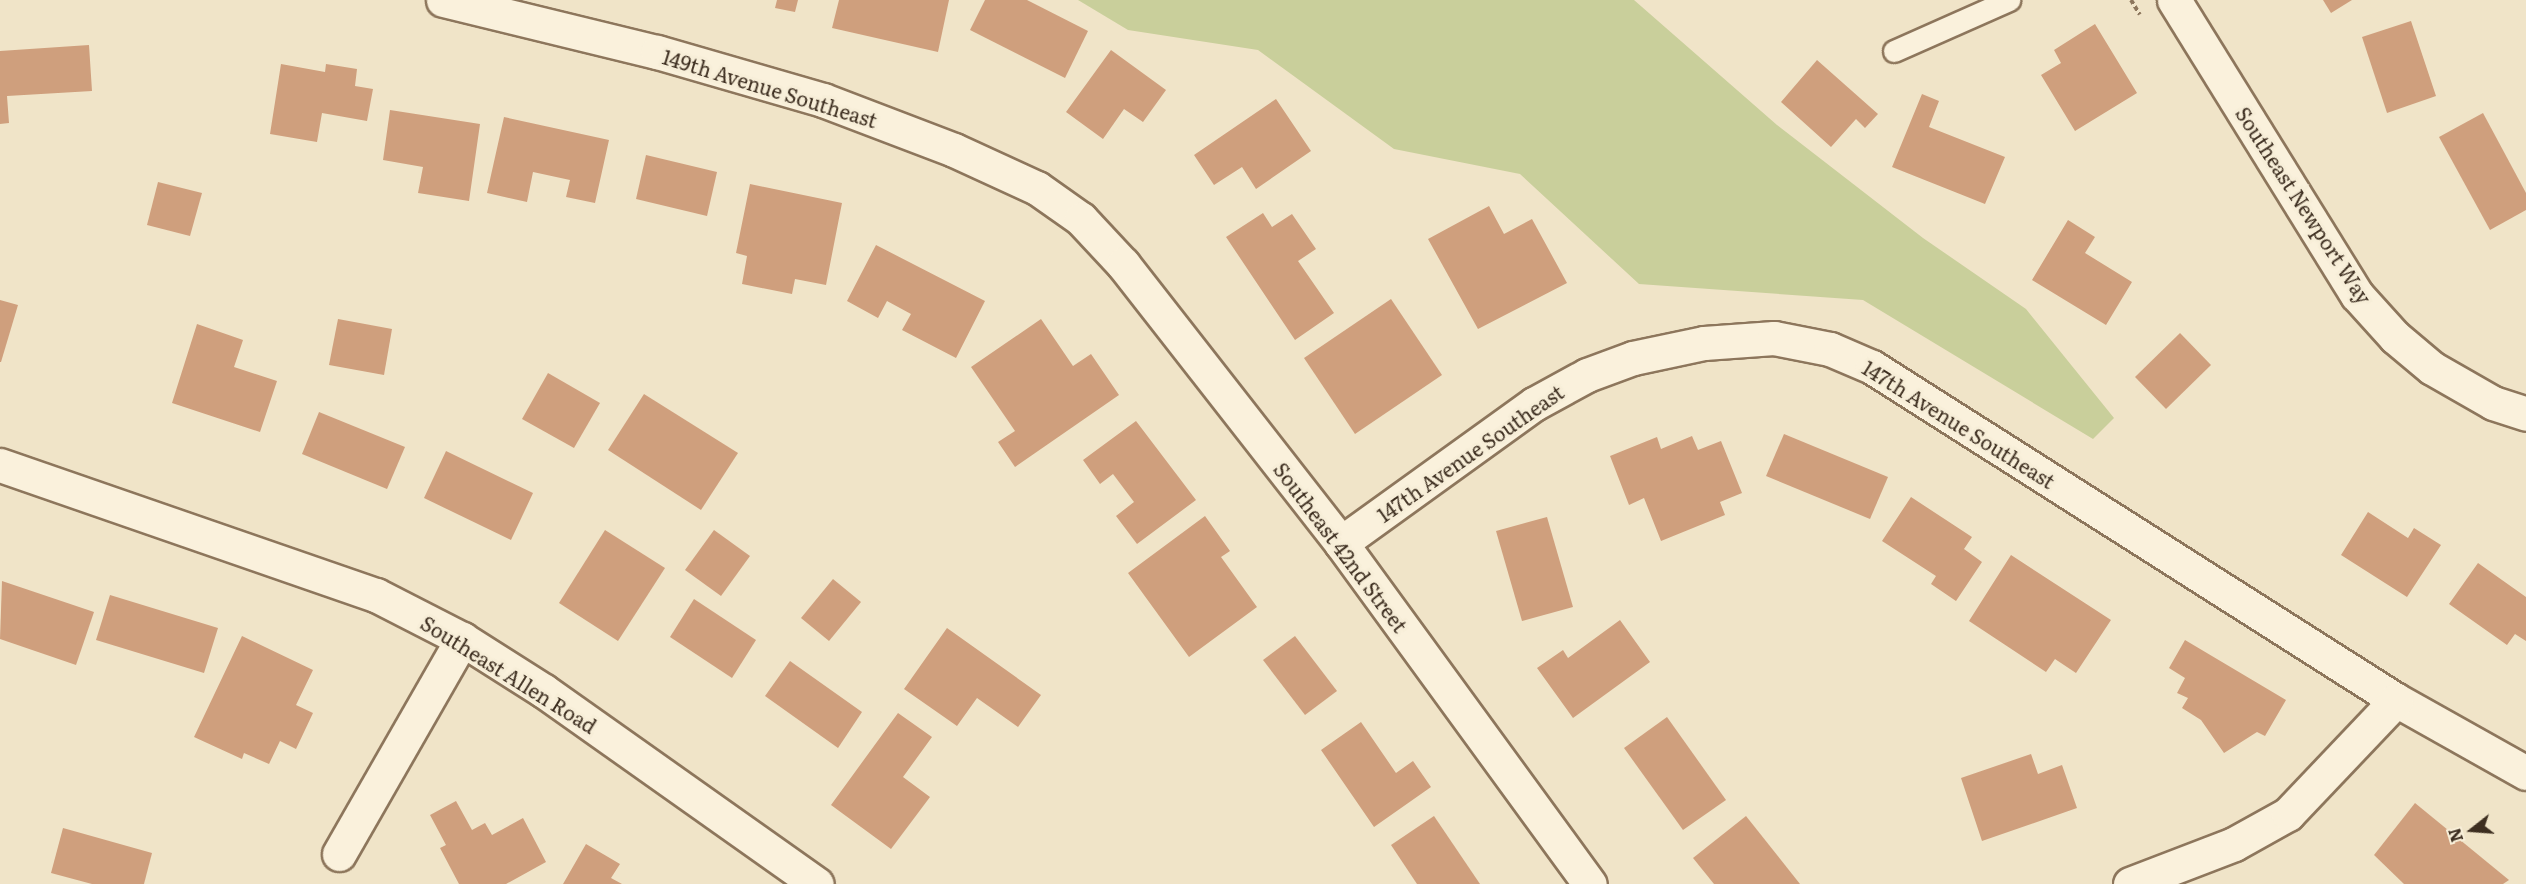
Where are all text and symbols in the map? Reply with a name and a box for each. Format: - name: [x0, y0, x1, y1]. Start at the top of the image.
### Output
- street label: 149th Avenue Southeast: [660, 44, 880, 132]
- street label: Southeast Newport Way: [2231, 102, 2377, 308]
- street label: 147th Avenue Southeast: [1858, 355, 2060, 493]
- street label: 147th Avenue Southeast: [1372, 379, 1568, 527]
- street label: Southeast 42nd Street: [1269, 457, 1413, 637]
- street label: Southeast Allen Road: [417, 610, 601, 738]
- north arrow: [2442, 800, 2502, 860]
- text: N: [2441, 825, 2468, 845]

